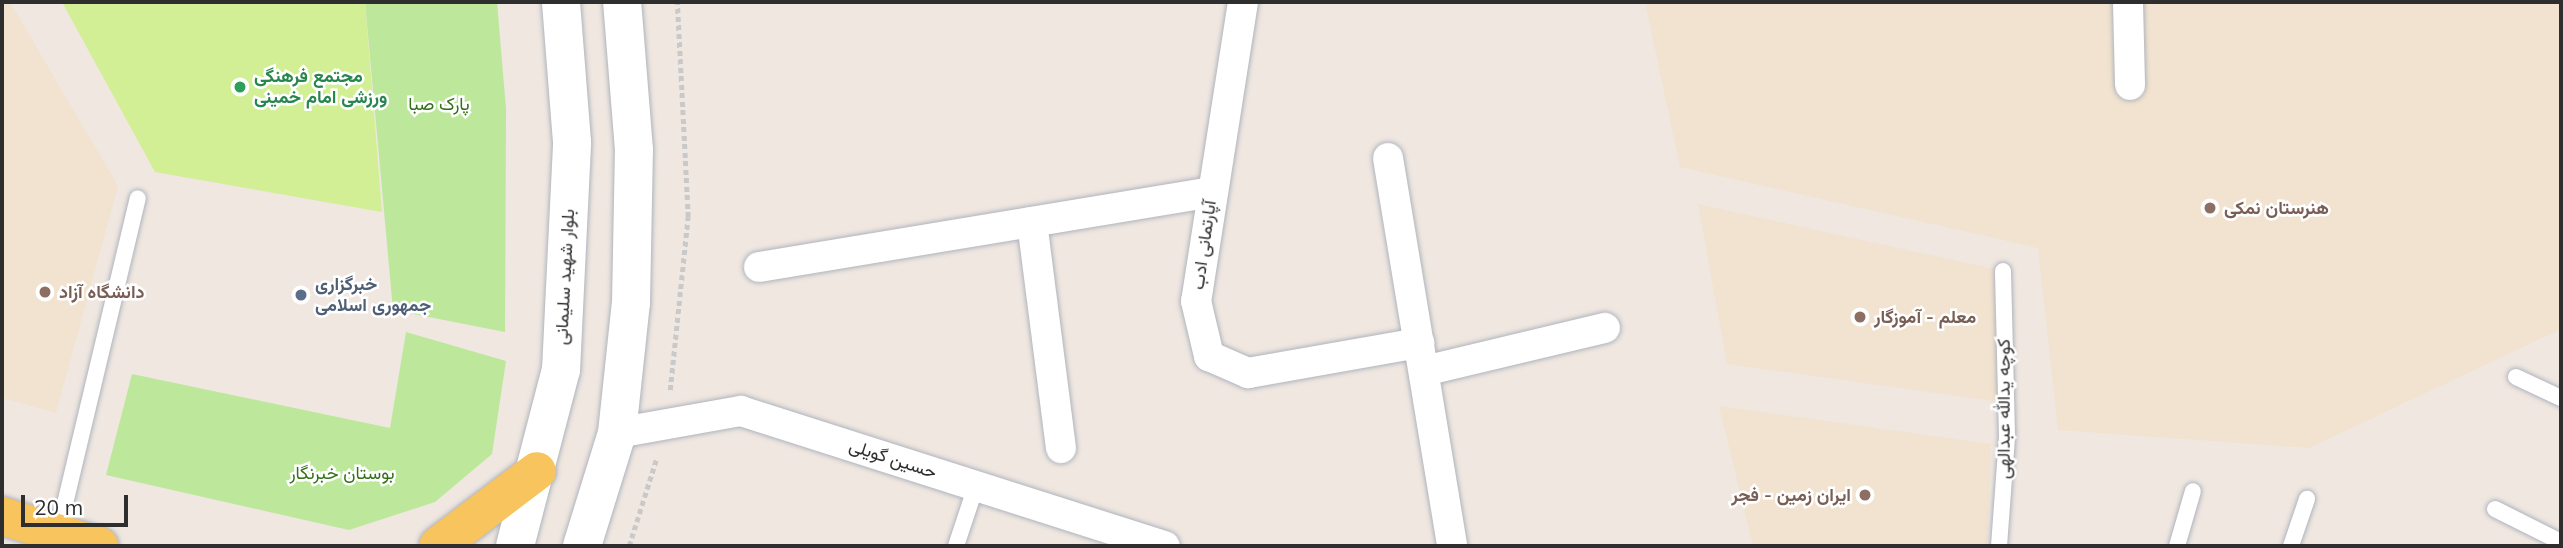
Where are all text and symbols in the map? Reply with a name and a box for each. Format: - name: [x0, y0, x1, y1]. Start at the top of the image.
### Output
- place label: مجتمع فرهنگی ورزشی امام خمینی: [254, 66, 387, 108]
- marker: مجتمع فرهنگی ورزشی امام خمینی: [232, 79, 248, 95]
- park label: پارک صبا: [408, 93, 470, 115]
- place label: هنرستان نمکی: [2224, 197, 2329, 219]
- street label: آپارتمانی ادب: [1187, 199, 1221, 291]
- marker: هنرستان نمکی: [2202, 200, 2218, 216]
- street label: بلوار شهید سلیمانی: [551, 208, 579, 346]
- place label: خبرگزاری جمهوری اسلامی: [315, 274, 431, 316]
- place label: دانشگاه آزاد: [59, 281, 145, 303]
- marker: دانشگاه آزاد: [37, 284, 53, 300]
- marker: خبرگزاری جمهوری اسلامی: [293, 287, 309, 303]
- place label: معلم - آموزگار: [1874, 306, 1976, 328]
- marker: معلم - آموزگار: [1852, 309, 1868, 325]
- street label: کوچه یدالله عبدالهی: [1993, 339, 2015, 479]
- street label: حسین گویلی: [846, 435, 940, 483]
- park label: بوستان خبرنگار: [289, 462, 395, 484]
- scale bar: [24, 482, 131, 526]
- place label: ایران زمین - فجر: [1731, 484, 1851, 506]
- marker: ایران زمین - فجر: [1857, 487, 1873, 503]
- text: 20 m: [34, 494, 83, 520]

